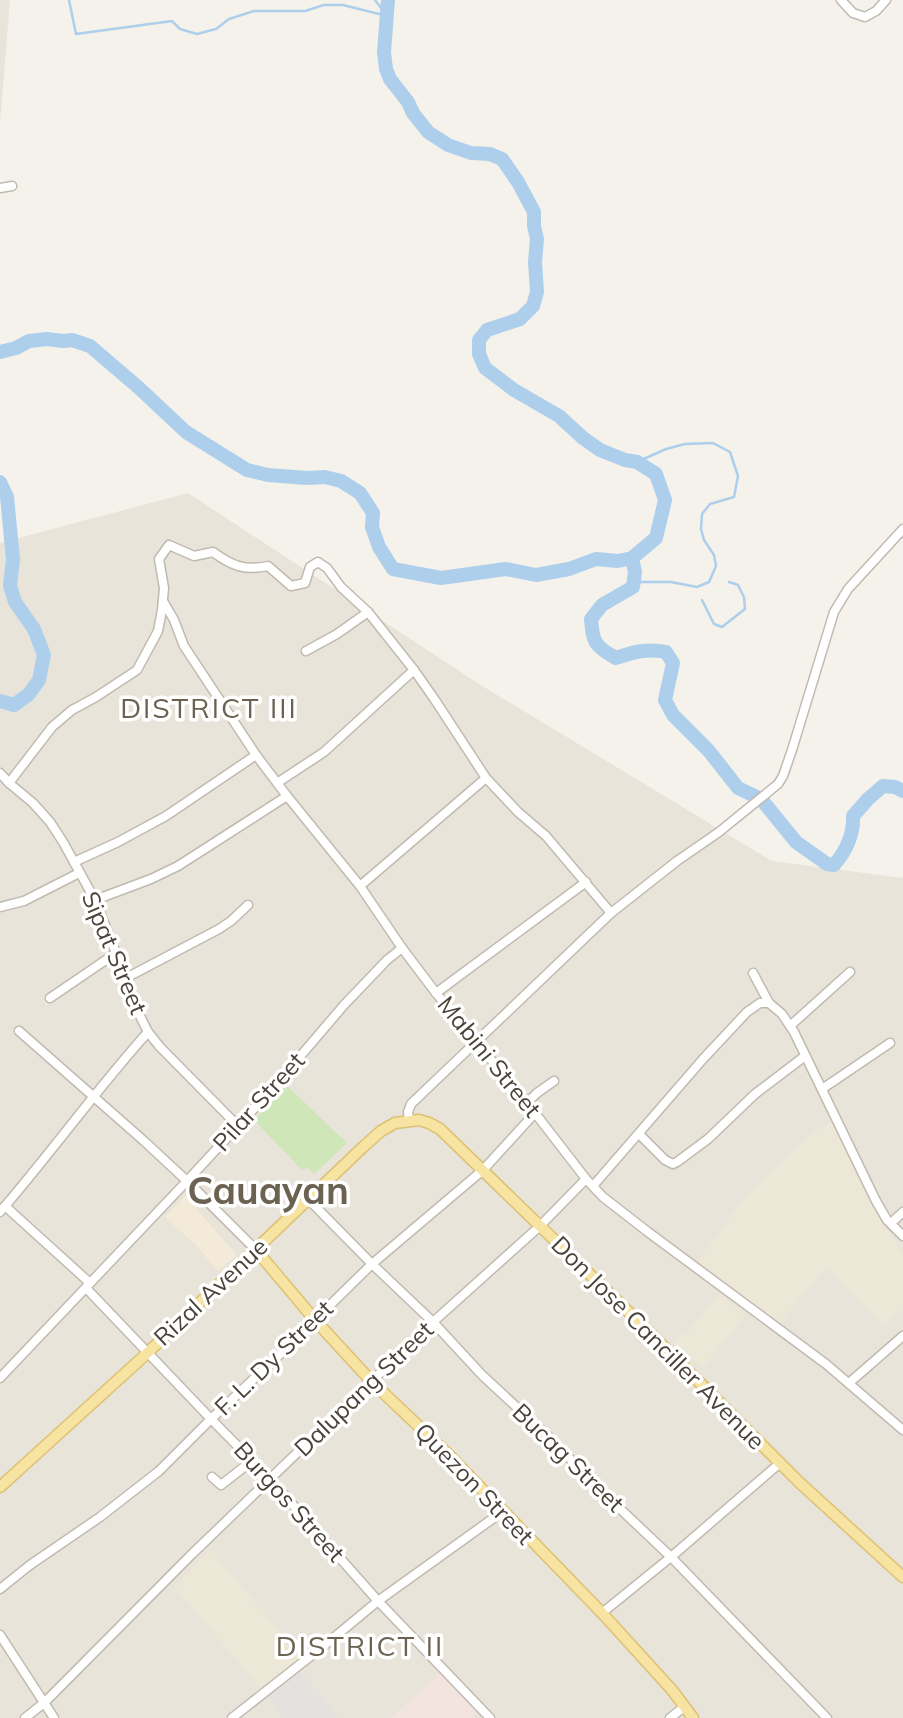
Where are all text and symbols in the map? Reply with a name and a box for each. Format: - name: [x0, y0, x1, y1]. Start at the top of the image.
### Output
- district label: DISTRICT III: [120, 690, 298, 725]
- street label: Sipat Street: [76, 887, 154, 1019]
- street label: Mabini Street: [432, 990, 548, 1123]
- street label: Pilar Street: [206, 1046, 310, 1157]
- district label: Cauayan: [187, 1166, 349, 1214]
- street label: Don Jose Canciller Avenue: [546, 1229, 772, 1455]
- street label: Rizal Avenue: [147, 1231, 273, 1352]
- street label: F. L. Dy Street: [208, 1293, 339, 1421]
- street label: Dalupang Street: [287, 1314, 439, 1462]
- street label: Bucag Street: [507, 1397, 631, 1518]
- street label: Quezon Street: [409, 1416, 540, 1551]
- street label: Burgos Street: [228, 1435, 352, 1568]
- district label: DISTRICT II: [276, 1628, 444, 1663]

